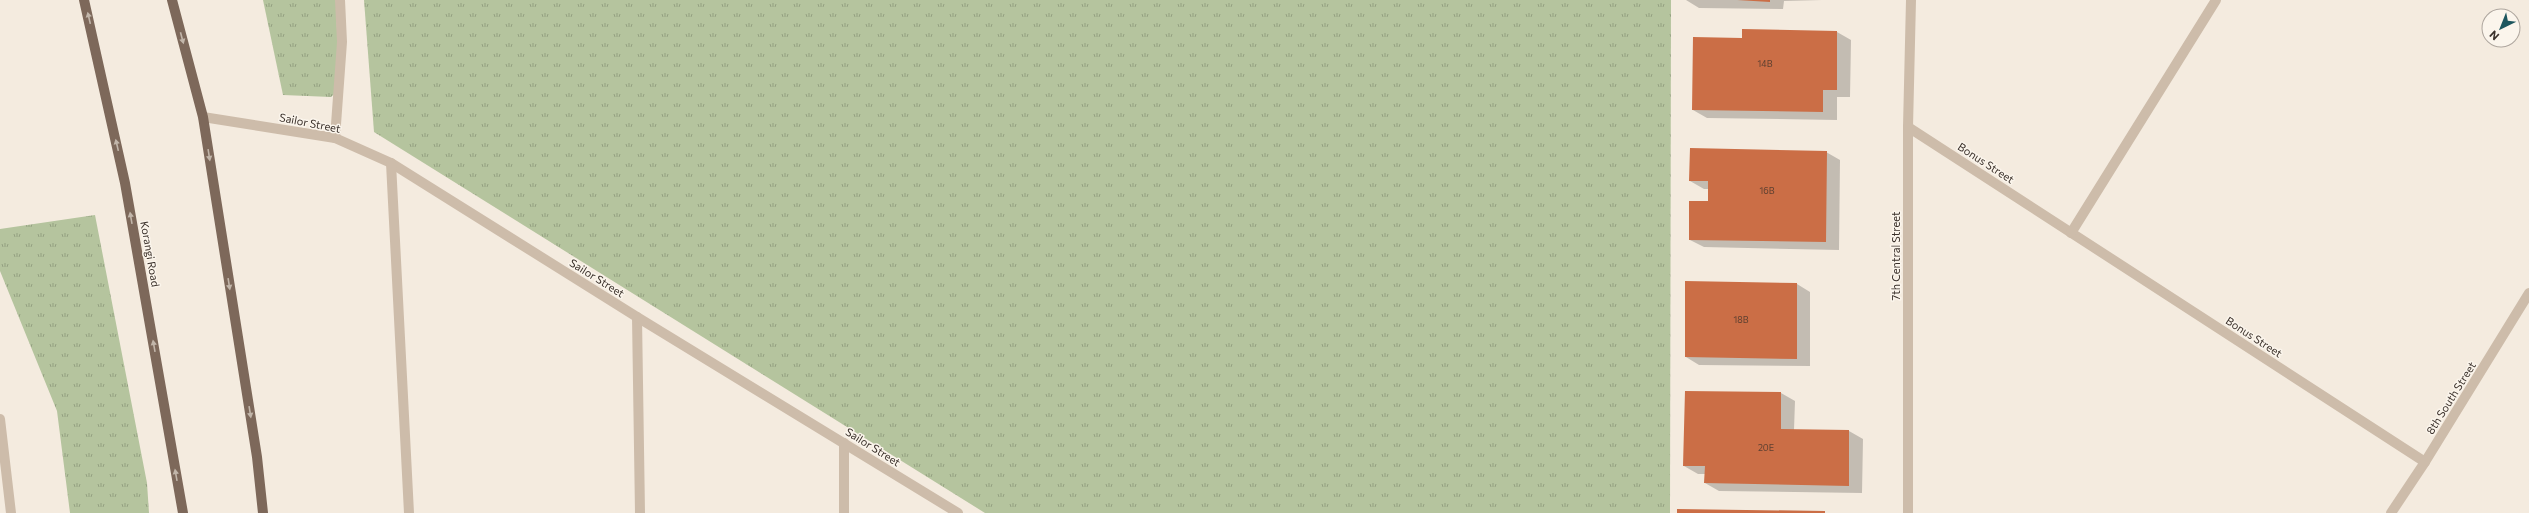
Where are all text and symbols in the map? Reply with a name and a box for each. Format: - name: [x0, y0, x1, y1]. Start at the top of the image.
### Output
- north arrow: [2481, 8, 2521, 48]
- one-way arrow: [85, 11, 91, 24]
- text: N: [2486, 28, 2501, 43]
- one-way arrow: [179, 32, 185, 44]
- house number: 14B: [1757, 58, 1773, 69]
- street label: Sailor Street: [278, 110, 342, 135]
- one-way arrow: [113, 138, 119, 151]
- street label: Bonus Street: [1956, 140, 2017, 186]
- one-way arrow: [206, 149, 212, 161]
- house number: 16B: [1759, 185, 1775, 196]
- street label: 7th Central Street: [1889, 211, 1902, 300]
- one-way arrow: [128, 212, 134, 225]
- street label: Korangi Road: [138, 220, 163, 288]
- street label: Sailor Street: [568, 256, 627, 300]
- one-way arrow: [226, 278, 232, 290]
- house number: 18B: [1733, 314, 1749, 325]
- street label: Bonus Street: [2224, 314, 2285, 360]
- one-way arrow: [151, 340, 157, 353]
- street label: 8th South Street: [2423, 359, 2478, 436]
- one-way arrow: [247, 406, 253, 418]
- street label: Sailor Street: [844, 425, 903, 469]
- house number: 20E: [1758, 442, 1774, 453]
- one-way arrow: [173, 468, 179, 481]

